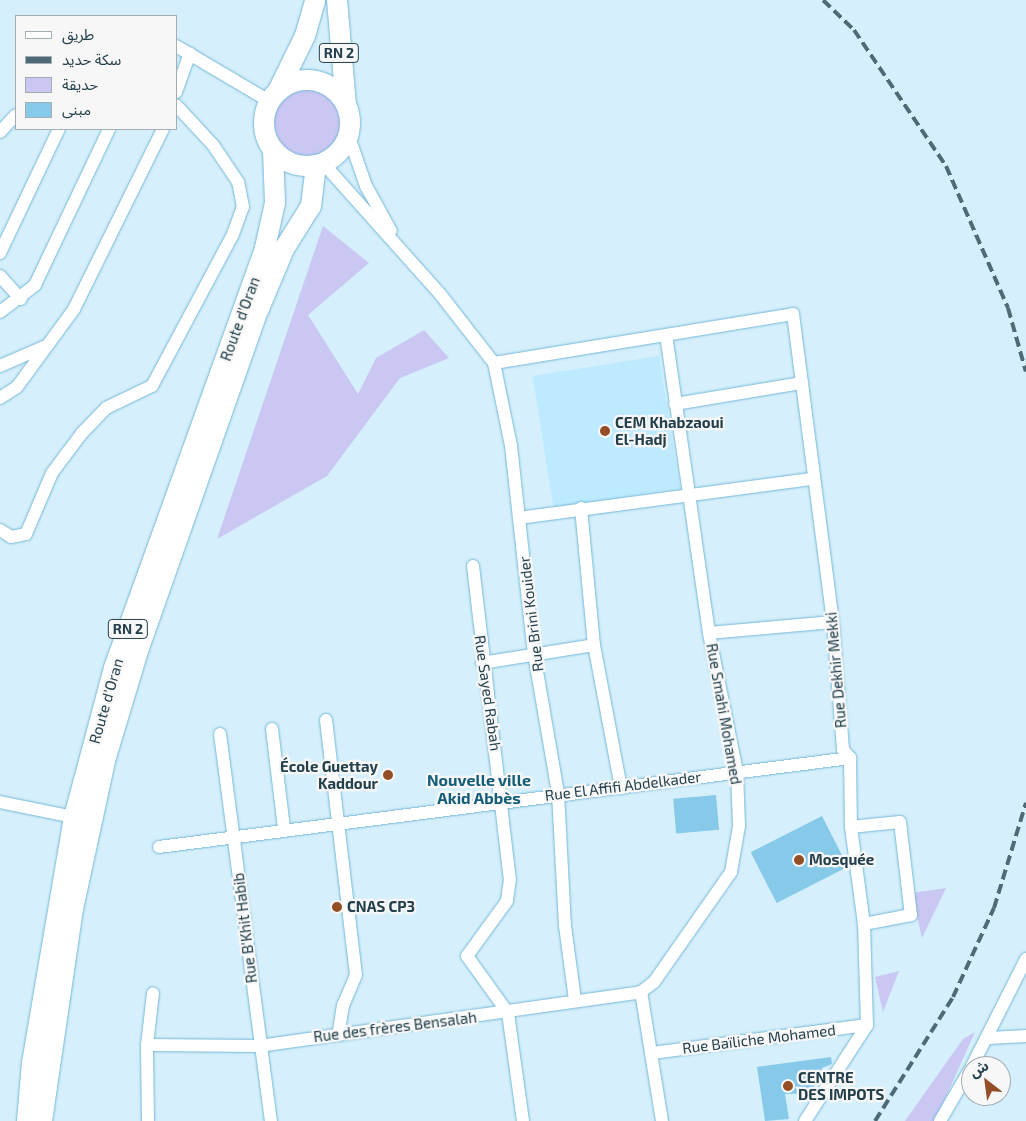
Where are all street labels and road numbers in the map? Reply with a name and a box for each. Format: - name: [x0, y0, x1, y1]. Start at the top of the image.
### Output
- road number: RN 2: [318, 42, 360, 64]
- street label: Route d'Oran: [216, 275, 264, 363]
- street label: Rue Brini Kouider: [515, 555, 547, 673]
- street label: Rue Dekhir Mekki: [822, 611, 850, 729]
- road number: RN 2: [107, 618, 149, 640]
- street label: Rue Sayed Rabah: [471, 634, 505, 752]
- street label: Rue Smahi Mohamed: [703, 642, 745, 786]
- street label: Route d'Oran: [85, 656, 127, 746]
- street label: Rue El Affifi Abdelkader: [543, 767, 703, 805]
- street label: Rue B'Khit Habib: [229, 872, 261, 984]
- street label: Rue des frères Bensalah: [312, 1008, 478, 1046]
- street label: Rue Baïliche Mohamed: [681, 1021, 837, 1057]

